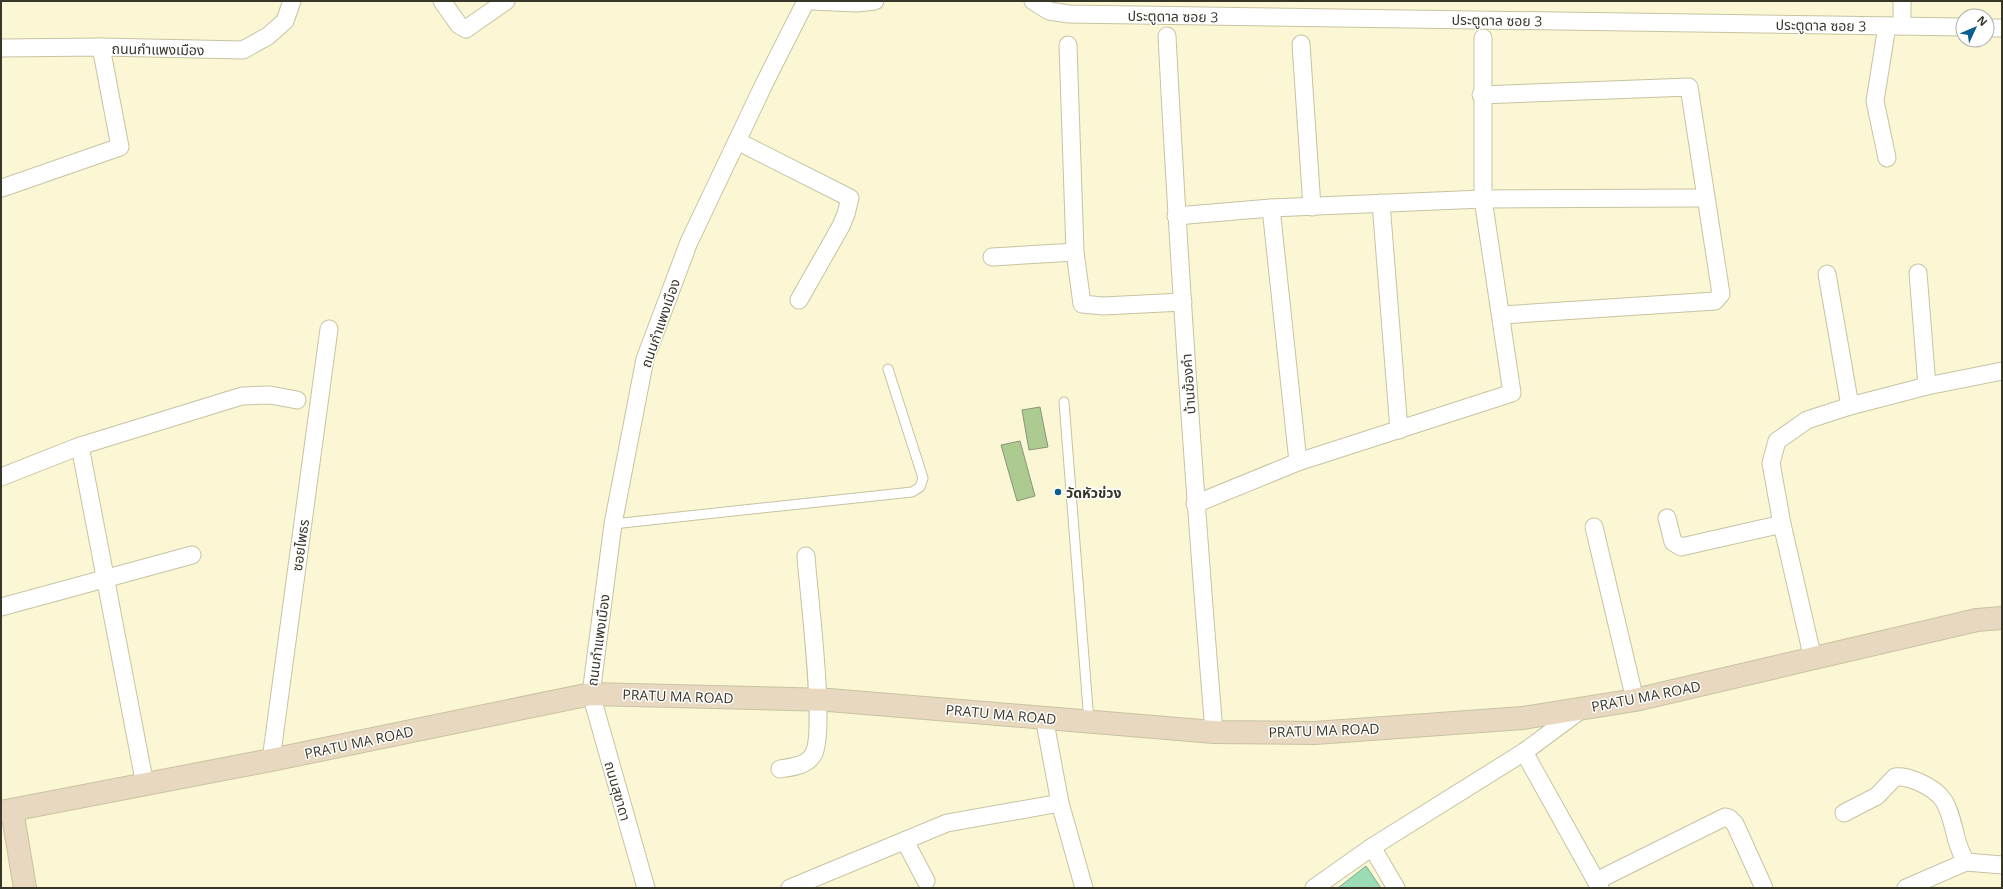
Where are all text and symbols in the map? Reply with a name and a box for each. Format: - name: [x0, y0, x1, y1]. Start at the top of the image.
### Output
- street label: ประตูดาล ซอย 3: [1128, 6, 1218, 26]
- north arrow: [1955, 8, 1995, 48]
- street label: ประตูดาล ซอย 3: [1452, 10, 1542, 30]
- text: N: [1974, 12, 1991, 29]
- street label: ประตูดาล ซอย 3: [1776, 15, 1866, 35]
- street label: ถนนกำแพงเมือง: [111, 39, 205, 59]
- street label: ถนนกำแพงเมือง: [636, 276, 684, 370]
- street label: บ้านฆ้องคำ: [1176, 353, 1200, 415]
- place label: วัดหัวข่วง: [1066, 483, 1121, 502]
- marker: วัดหัวข่วง: [1053, 487, 1063, 497]
- street label: ซอยไพธร: [287, 518, 313, 572]
- street label: ถนนกำแพงเมือง: [582, 593, 614, 687]
- street label: PRATU MA ROAD: [1590, 676, 1702, 716]
- street label: PRATU MA ROAD: [622, 685, 734, 707]
- street label: PRATU MA ROAD: [945, 700, 1057, 728]
- street label: PRATU MA ROAD: [1268, 719, 1380, 741]
- street label: PRATU MA ROAD: [303, 721, 415, 763]
- street label: ถนนสุชาดา: [600, 759, 636, 823]

